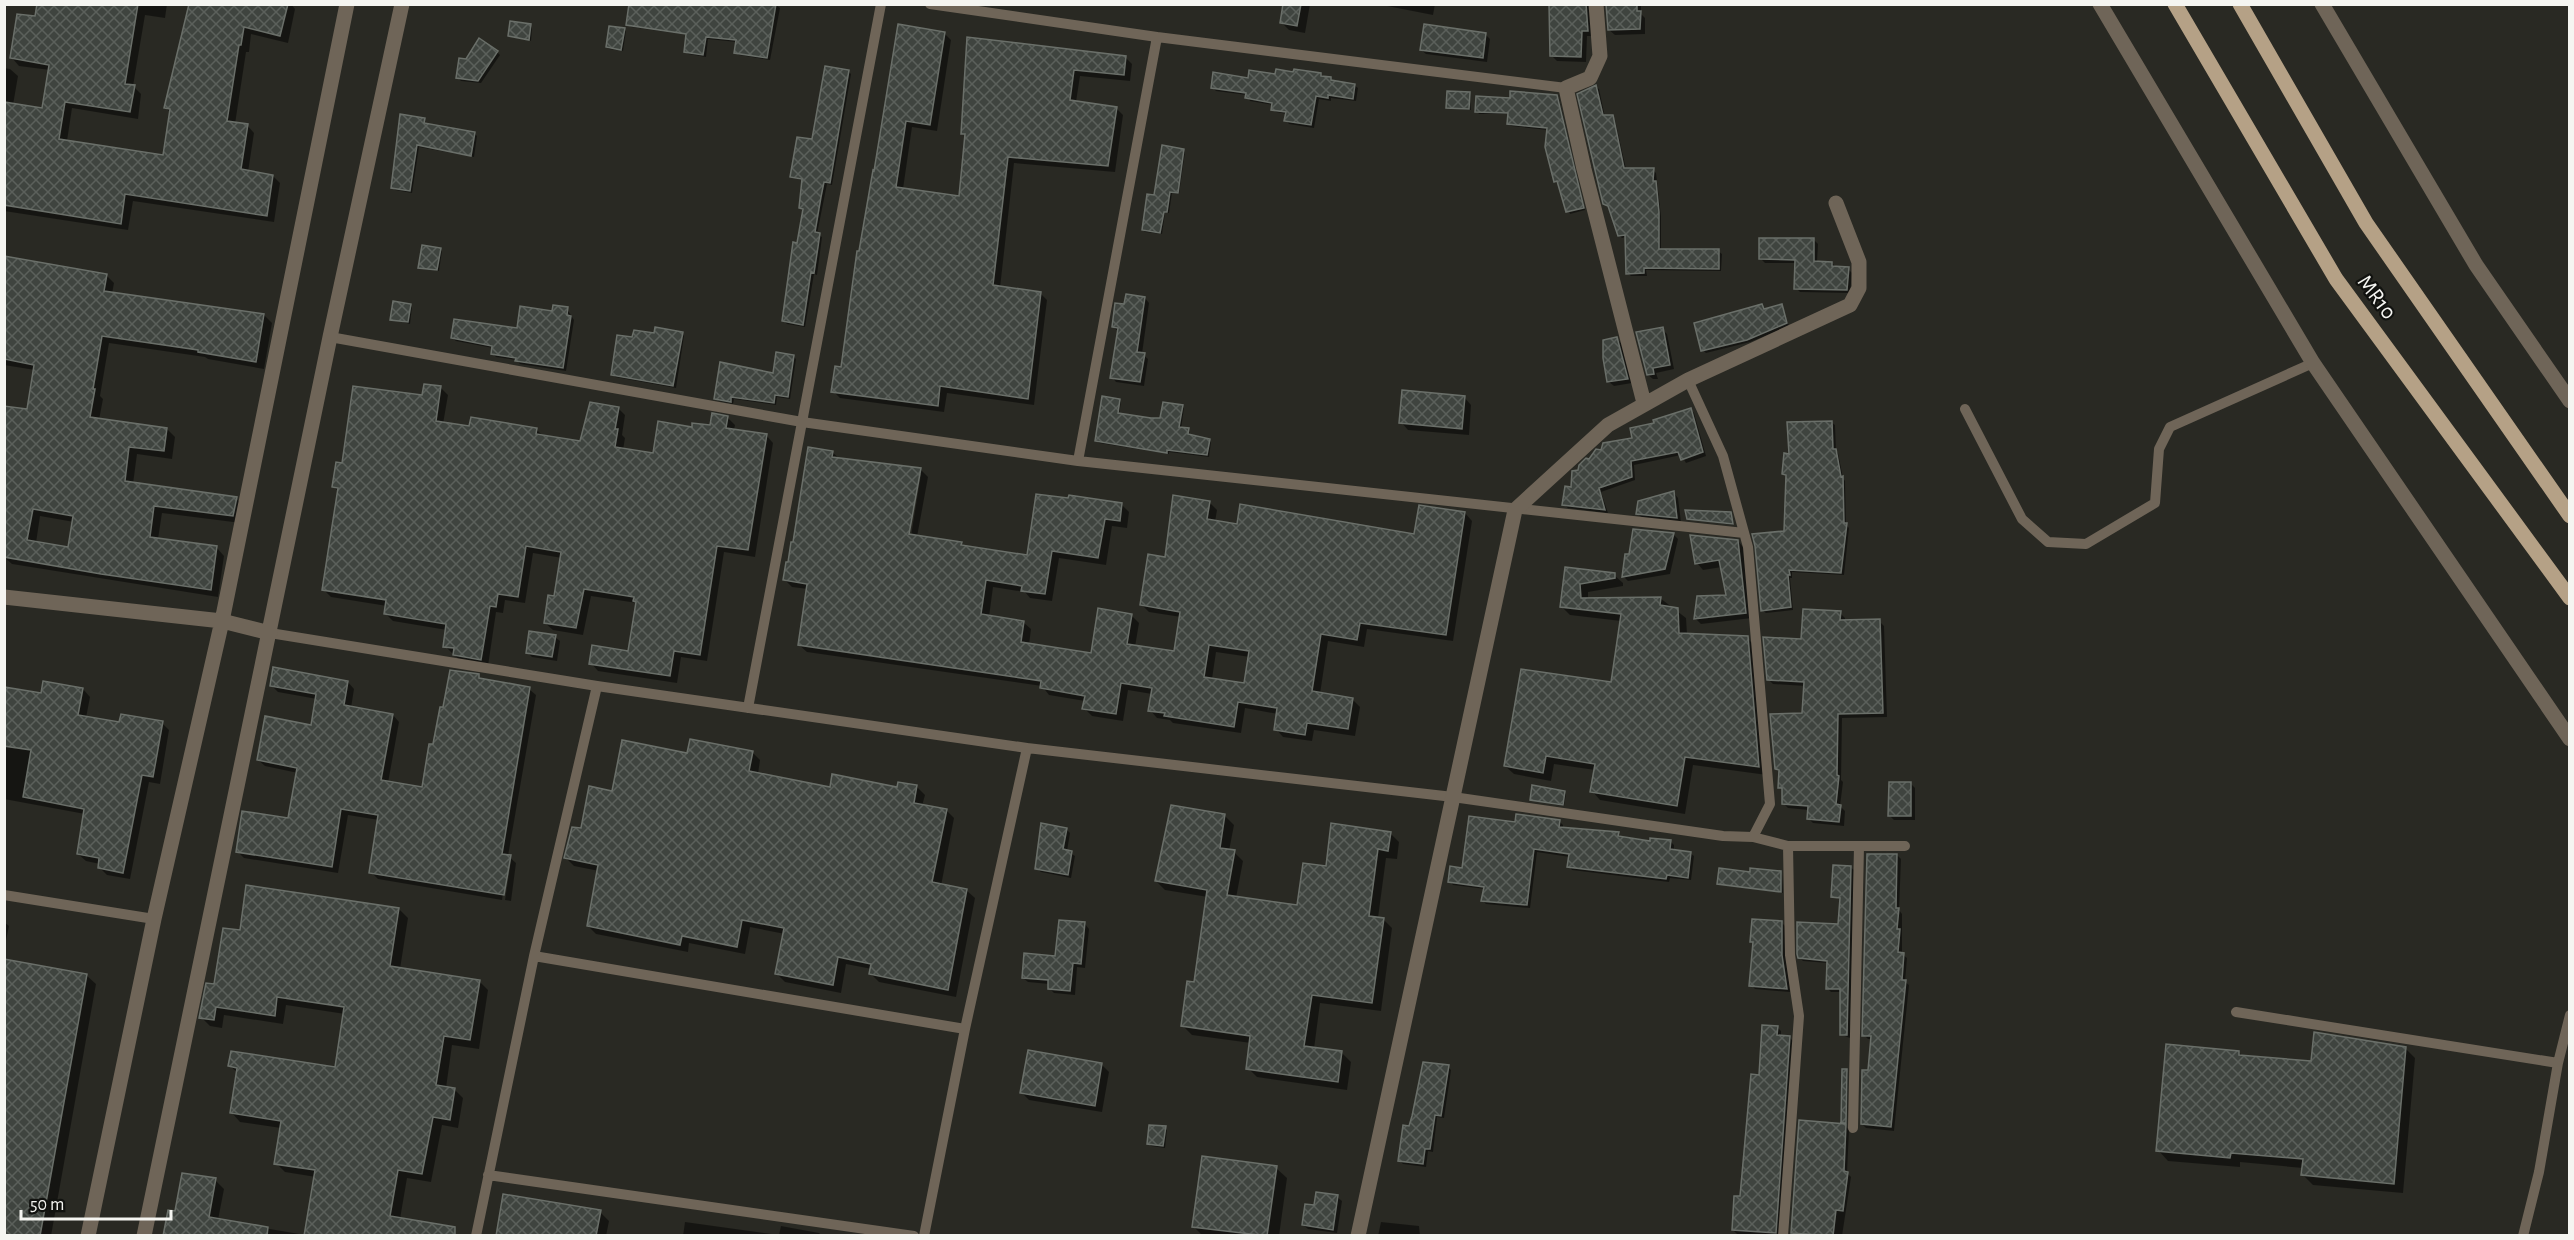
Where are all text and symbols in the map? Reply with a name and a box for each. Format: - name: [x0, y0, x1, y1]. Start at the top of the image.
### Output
- street label: MR10: [2354, 271, 2400, 323]
- scale bar: [21, 1183, 171, 1221]
- text: 50 m: [30, 1196, 64, 1214]

